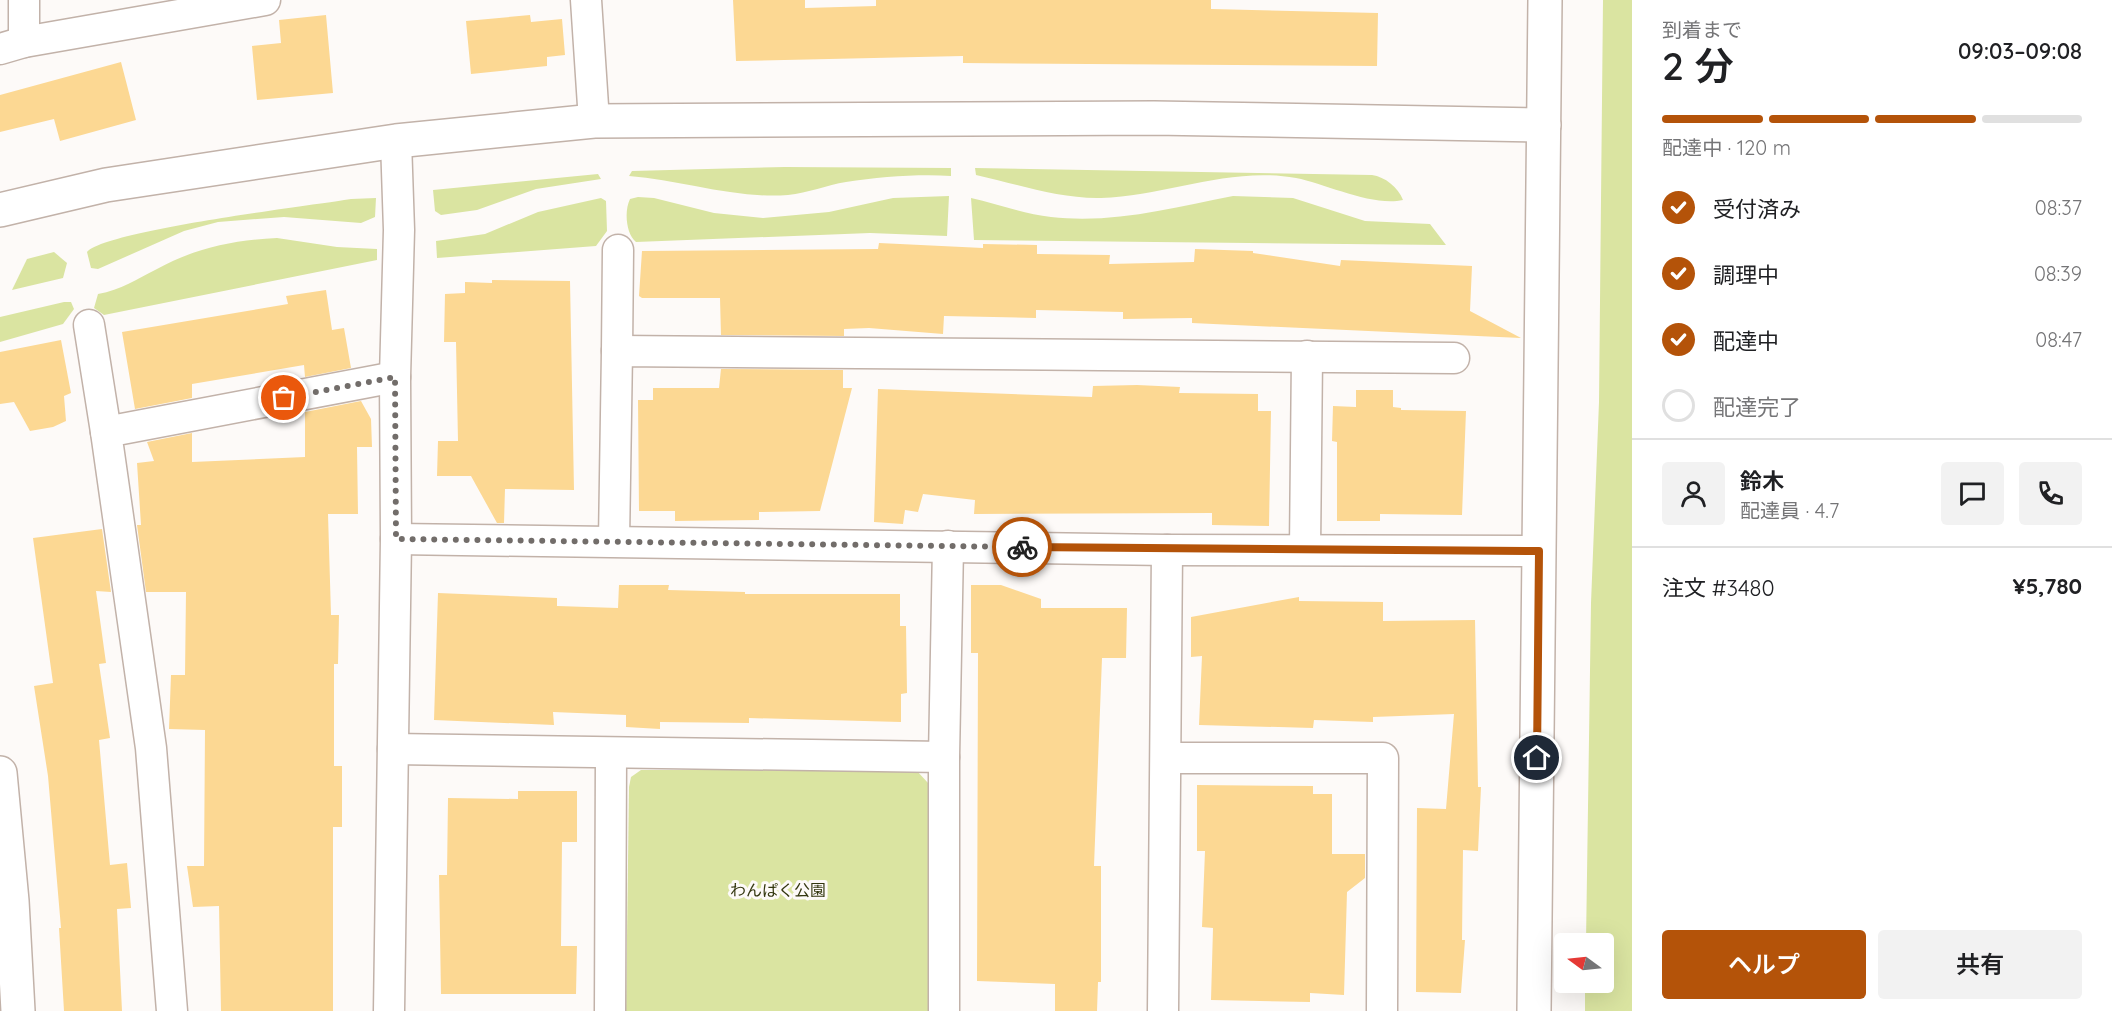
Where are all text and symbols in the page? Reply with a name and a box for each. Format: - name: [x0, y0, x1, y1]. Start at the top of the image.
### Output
- text: 到着まで: [1662, 17, 1742, 42]
- text: 09:03–09:08: [1958, 37, 2082, 65]
- text: 2 分: [1662, 41, 1734, 90]
- text: 配達中 · 120 m: [1662, 135, 1791, 160]
- icon: check: [1662, 191, 1695, 224]
- text: 受付済み: [1713, 195, 1801, 223]
- text: 08:37: [2035, 195, 2082, 220]
- icon: check: [1662, 257, 1695, 290]
- text: 調理中: [1713, 261, 1779, 289]
- text: 08:39: [2034, 261, 2082, 286]
- icon: check: [1662, 323, 1695, 356]
- text: 配達中: [1713, 327, 1779, 355]
- text: 08:47: [2035, 327, 2082, 352]
- pin: [258, 372, 309, 423]
- icon: bag: [267, 381, 300, 414]
- text: 配達完了: [1713, 393, 1801, 421]
- button: person: [1662, 462, 1725, 525]
- button: chat: [1941, 462, 2004, 525]
- button: phone: [2019, 462, 2082, 525]
- text: 鈴木: [1740, 467, 1784, 495]
- text: 配達員 · 4.7: [1740, 498, 1839, 523]
- courier: [992, 517, 1052, 577]
- icon: bike: [1006, 531, 1039, 564]
- text: ¥5,780: [2013, 572, 2082, 600]
- text: 注文 #3480: [1662, 574, 1775, 602]
- pin: [1511, 732, 1562, 783]
- icon: home: [1520, 741, 1553, 774]
- park label: わんぱく公園: [730, 880, 826, 900]
- button: ヘルプ: [1662, 930, 1866, 999]
- button: 共有: [1878, 930, 2082, 999]
- north arrow: [1554, 933, 1614, 993]
- map controls: [1554, 933, 1614, 993]

